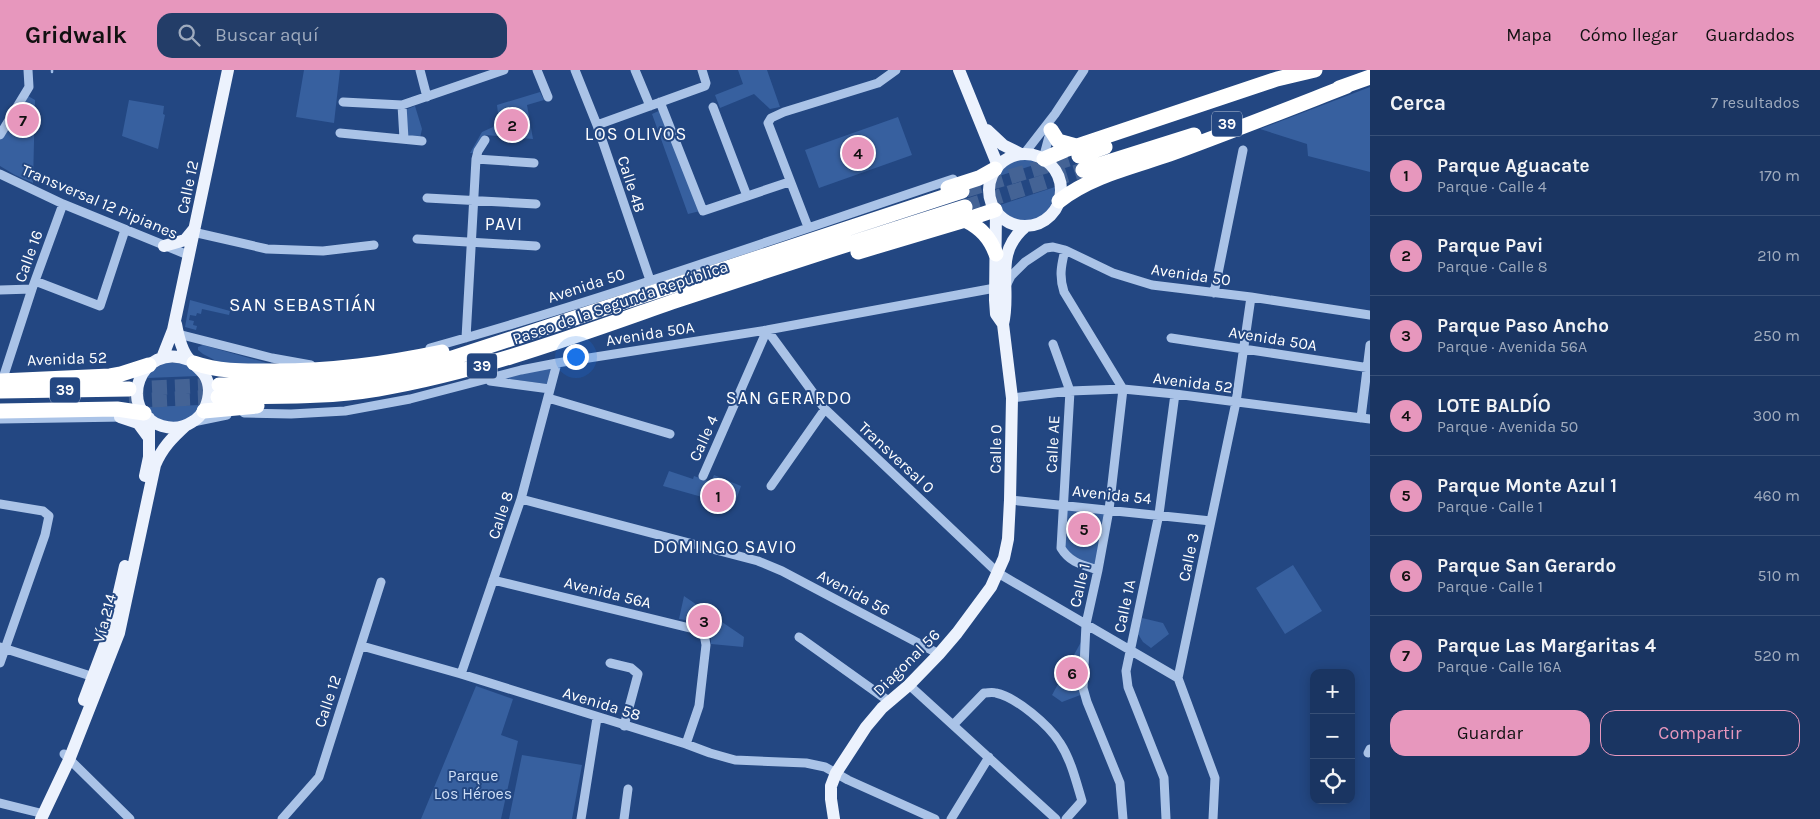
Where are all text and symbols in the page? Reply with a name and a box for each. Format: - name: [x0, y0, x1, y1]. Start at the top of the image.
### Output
- search box: [157, 13, 507, 58]
- text: Gridwalk: [25, 21, 127, 49]
- icon: search: [175, 21, 203, 49]
- text: Buscar aquí: [215, 24, 319, 46]
- text: Mapa: [1506, 24, 1552, 46]
- text: Cómo llegar: [1580, 24, 1678, 46]
- text: Guardados: [1706, 24, 1795, 46]
- text: Cerca: [1390, 91, 1446, 115]
- text: 7 resultados: [1711, 93, 1800, 112]
- pin: 7: [7, 101, 39, 139]
- pin: 2: [496, 106, 528, 144]
- road number: 39: [1212, 112, 1242, 136]
- district label: LOS OLIVOS: [585, 123, 687, 145]
- pin: 4: [842, 134, 874, 172]
- street label: Calle 4B: [613, 153, 650, 215]
- text: Parque Aguacate: [1437, 155, 1590, 177]
- street label: Calle 12: [173, 159, 202, 216]
- street label: Transversal 12 Pipianes: [19, 160, 181, 243]
- text: 1: [1403, 166, 1409, 185]
- text: 170 m: [1759, 166, 1800, 185]
- text: Parque · Calle 4: [1437, 177, 1547, 196]
- district label: PAVI: [485, 213, 523, 235]
- street label: Calle 16: [10, 228, 47, 285]
- text: Parque Pavi: [1437, 235, 1543, 257]
- text: 2: [1401, 246, 1411, 265]
- text: 210 m: [1757, 246, 1800, 265]
- street label: Paseo de la Segunda República: [510, 257, 730, 348]
- text: Parque · Calle 8: [1437, 257, 1548, 276]
- street label: Avenida 50: [1150, 260, 1232, 289]
- street label: Avenida 50: [545, 264, 627, 307]
- district label: SAN SEBASTIÁN: [229, 293, 377, 316]
- text: Parque Paso Ancho: [1437, 315, 1609, 337]
- street label: Avenida 50A: [604, 317, 696, 350]
- street label: Avenida 50A: [1227, 322, 1319, 355]
- text: 3: [1401, 326, 1411, 345]
- text: 250 m: [1753, 326, 1800, 345]
- text: Parque · Avenida 56A: [1437, 337, 1587, 356]
- your location: [563, 344, 589, 370]
- street label: Avenida 52: [27, 348, 107, 369]
- road number: 39: [467, 354, 497, 378]
- street label: Avenida 52: [1152, 368, 1234, 397]
- road number: 39: [50, 378, 80, 402]
- district label: SAN GERARDO: [726, 387, 852, 409]
- text: LOTE BALDÍO: [1437, 395, 1551, 417]
- text: 4: [1401, 406, 1411, 425]
- text: 300 m: [1753, 406, 1800, 425]
- street label: Calle 4: [685, 412, 722, 464]
- street label: Calle AE: [1042, 415, 1063, 473]
- text: Parque · Avenida 50: [1437, 417, 1578, 436]
- street label: Transversal 0: [855, 418, 938, 497]
- street label: Calle 0: [986, 424, 1005, 474]
- text: Parque Monte Azul 1: [1437, 475, 1617, 497]
- pin: 1: [702, 477, 734, 515]
- street label: Avenida 54: [1071, 481, 1153, 508]
- text: 5: [1401, 486, 1411, 505]
- text: 460 m: [1754, 486, 1800, 505]
- street label: Calle 8: [484, 489, 517, 542]
- text: Parque · Calle 1: [1437, 497, 1543, 516]
- pin: 5: [1068, 510, 1100, 548]
- street label: Calle 3: [1174, 531, 1203, 583]
- district label: DOMINGO SAVIO: [653, 536, 797, 558]
- text: Parque San Gerardo: [1437, 555, 1616, 577]
- street label: Calle 1: [1065, 561, 1094, 609]
- street label: Avenida 56: [814, 565, 893, 620]
- text: 6: [1401, 566, 1411, 585]
- text: 510 m: [1757, 566, 1800, 585]
- street label: Avenida 56A: [562, 573, 653, 612]
- text: Parque · Calle 1: [1437, 577, 1543, 596]
- street label: Calle 1A: [1110, 578, 1139, 635]
- street label: Vía 214: [89, 592, 120, 645]
- pin: 3: [688, 602, 720, 640]
- street label: Diagonal 56: [869, 625, 944, 700]
- text: Parque Las Margaritas 4: [1437, 635, 1656, 657]
- text: 7: [1402, 646, 1410, 665]
- text: 520 m: [1753, 646, 1800, 665]
- pin: 6: [1056, 654, 1088, 692]
- text: Parque · Calle 16A: [1437, 657, 1561, 676]
- map controls: [1310, 669, 1355, 804]
- button: +: [1310, 669, 1355, 714]
- street label: Calle 12: [310, 672, 345, 730]
- street label: Avenida 58: [561, 683, 643, 724]
- button: Guardar: [1390, 710, 1590, 756]
- button: Compartir: [1600, 710, 1800, 756]
- button: −: [1310, 714, 1355, 759]
- button: locate: [1310, 759, 1355, 804]
- park label: Parque Los Héroes: [434, 766, 512, 803]

